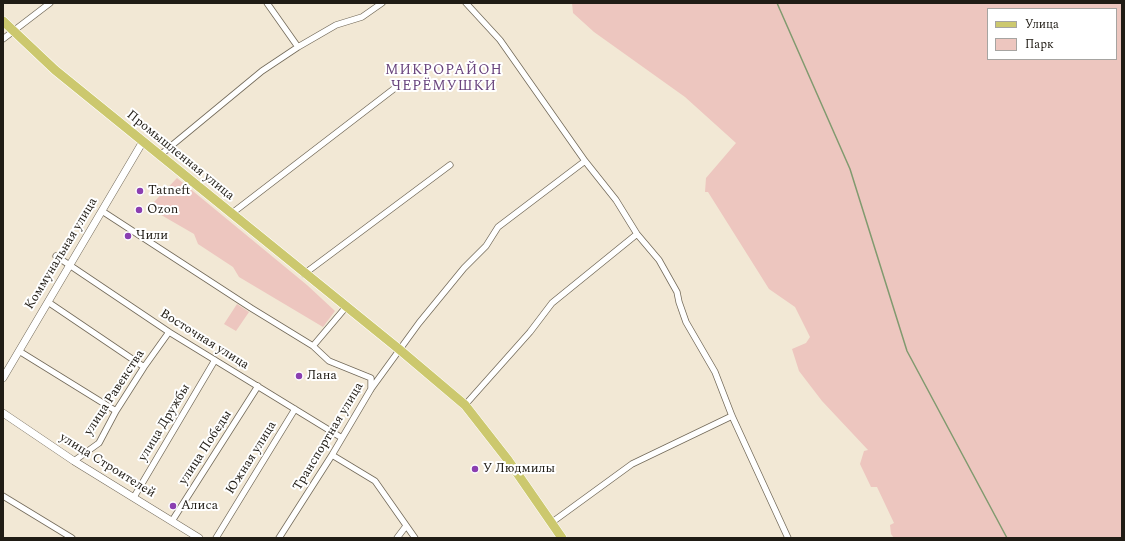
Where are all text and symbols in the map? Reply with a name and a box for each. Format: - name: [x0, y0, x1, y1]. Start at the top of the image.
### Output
- legend: [987, 8, 1117, 60]
- text: Улица: [1025, 15, 1059, 34]
- text: Парк: [1025, 35, 1054, 54]
- district label: МИКРОРАЙОН ЧЕРЁМУШКИ: [385, 63, 503, 96]
- street label: Промышленная улица: [123, 108, 237, 204]
- place label: Tatneft: [148, 183, 190, 199]
- marker: Tatneft: [135, 186, 145, 196]
- street label: Коммунальная улица: [22, 195, 102, 313]
- place label: Ozon: [147, 202, 178, 218]
- marker: Ozon: [134, 205, 144, 215]
- place label: Чили: [136, 228, 168, 244]
- marker: Чили: [123, 231, 133, 241]
- street label: Восточная улица: [157, 306, 251, 374]
- street label: улица Равенства: [81, 347, 149, 439]
- place label: Лана: [307, 368, 337, 384]
- marker: Лана: [294, 371, 304, 381]
- street label: Транспортная улица: [290, 380, 368, 494]
- street label: улица Дружбы: [136, 381, 194, 465]
- street label: улица Победы: [176, 408, 236, 488]
- street label: Южная улица: [223, 419, 281, 497]
- street label: улица Строителей: [56, 430, 158, 502]
- place label: У Людмилы: [483, 461, 555, 477]
- marker: У Людмилы: [470, 464, 480, 474]
- place label: Алиса: [181, 498, 218, 514]
- marker: Алиса: [168, 501, 178, 511]

